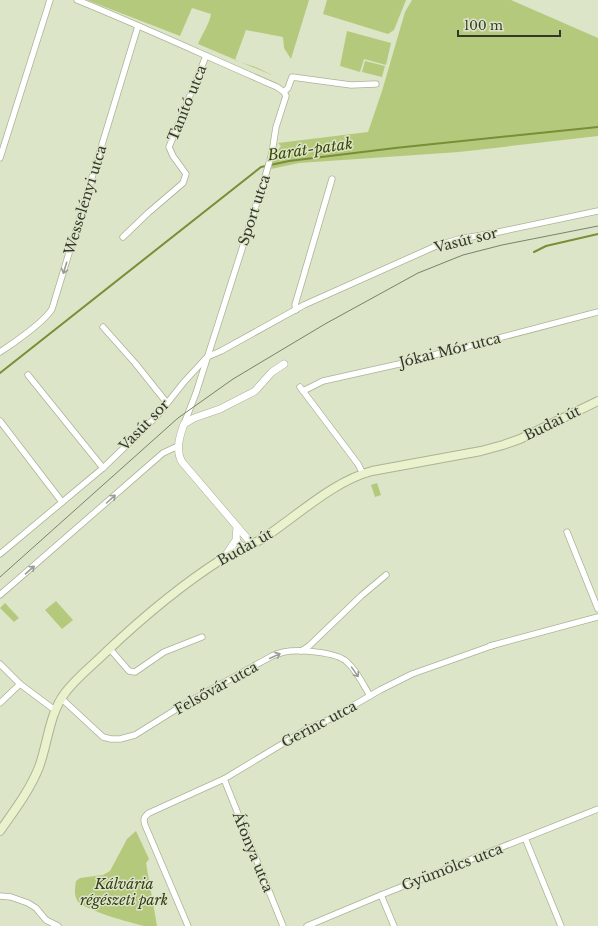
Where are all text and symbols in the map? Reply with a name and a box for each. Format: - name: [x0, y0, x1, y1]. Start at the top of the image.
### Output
- scale bar: [458, 12, 560, 38]
- text: 100 m: [464, 18, 503, 33]
- street label: Tanító utca: [164, 62, 210, 144]
- water label: Barát-patak: [265, 134, 354, 165]
- street label: Wesselényi utca: [59, 143, 110, 258]
- street label: Sport utca: [234, 172, 274, 248]
- street label: Vasút sor: [431, 223, 500, 257]
- one-way arrow: [61, 261, 68, 274]
- street label: Jókai Mór utca: [396, 329, 503, 372]
- street label: Vasút sor: [114, 395, 173, 455]
- street label: Budai út: [521, 401, 584, 444]
- one-way arrow: [106, 494, 116, 504]
- street label: Budai út: [214, 524, 277, 570]
- one-way arrow: [24, 565, 35, 574]
- one-way arrow: [268, 651, 280, 659]
- street label: Felsővár utca: [171, 657, 261, 718]
- one-way arrow: [351, 666, 359, 677]
- street label: Gerinc utca: [278, 697, 360, 751]
- street label: Áfonya utca: [228, 808, 277, 895]
- street label: Gyümölcs utca: [399, 839, 505, 895]
- park label: Kálvária régészeti park: [80, 875, 168, 909]

